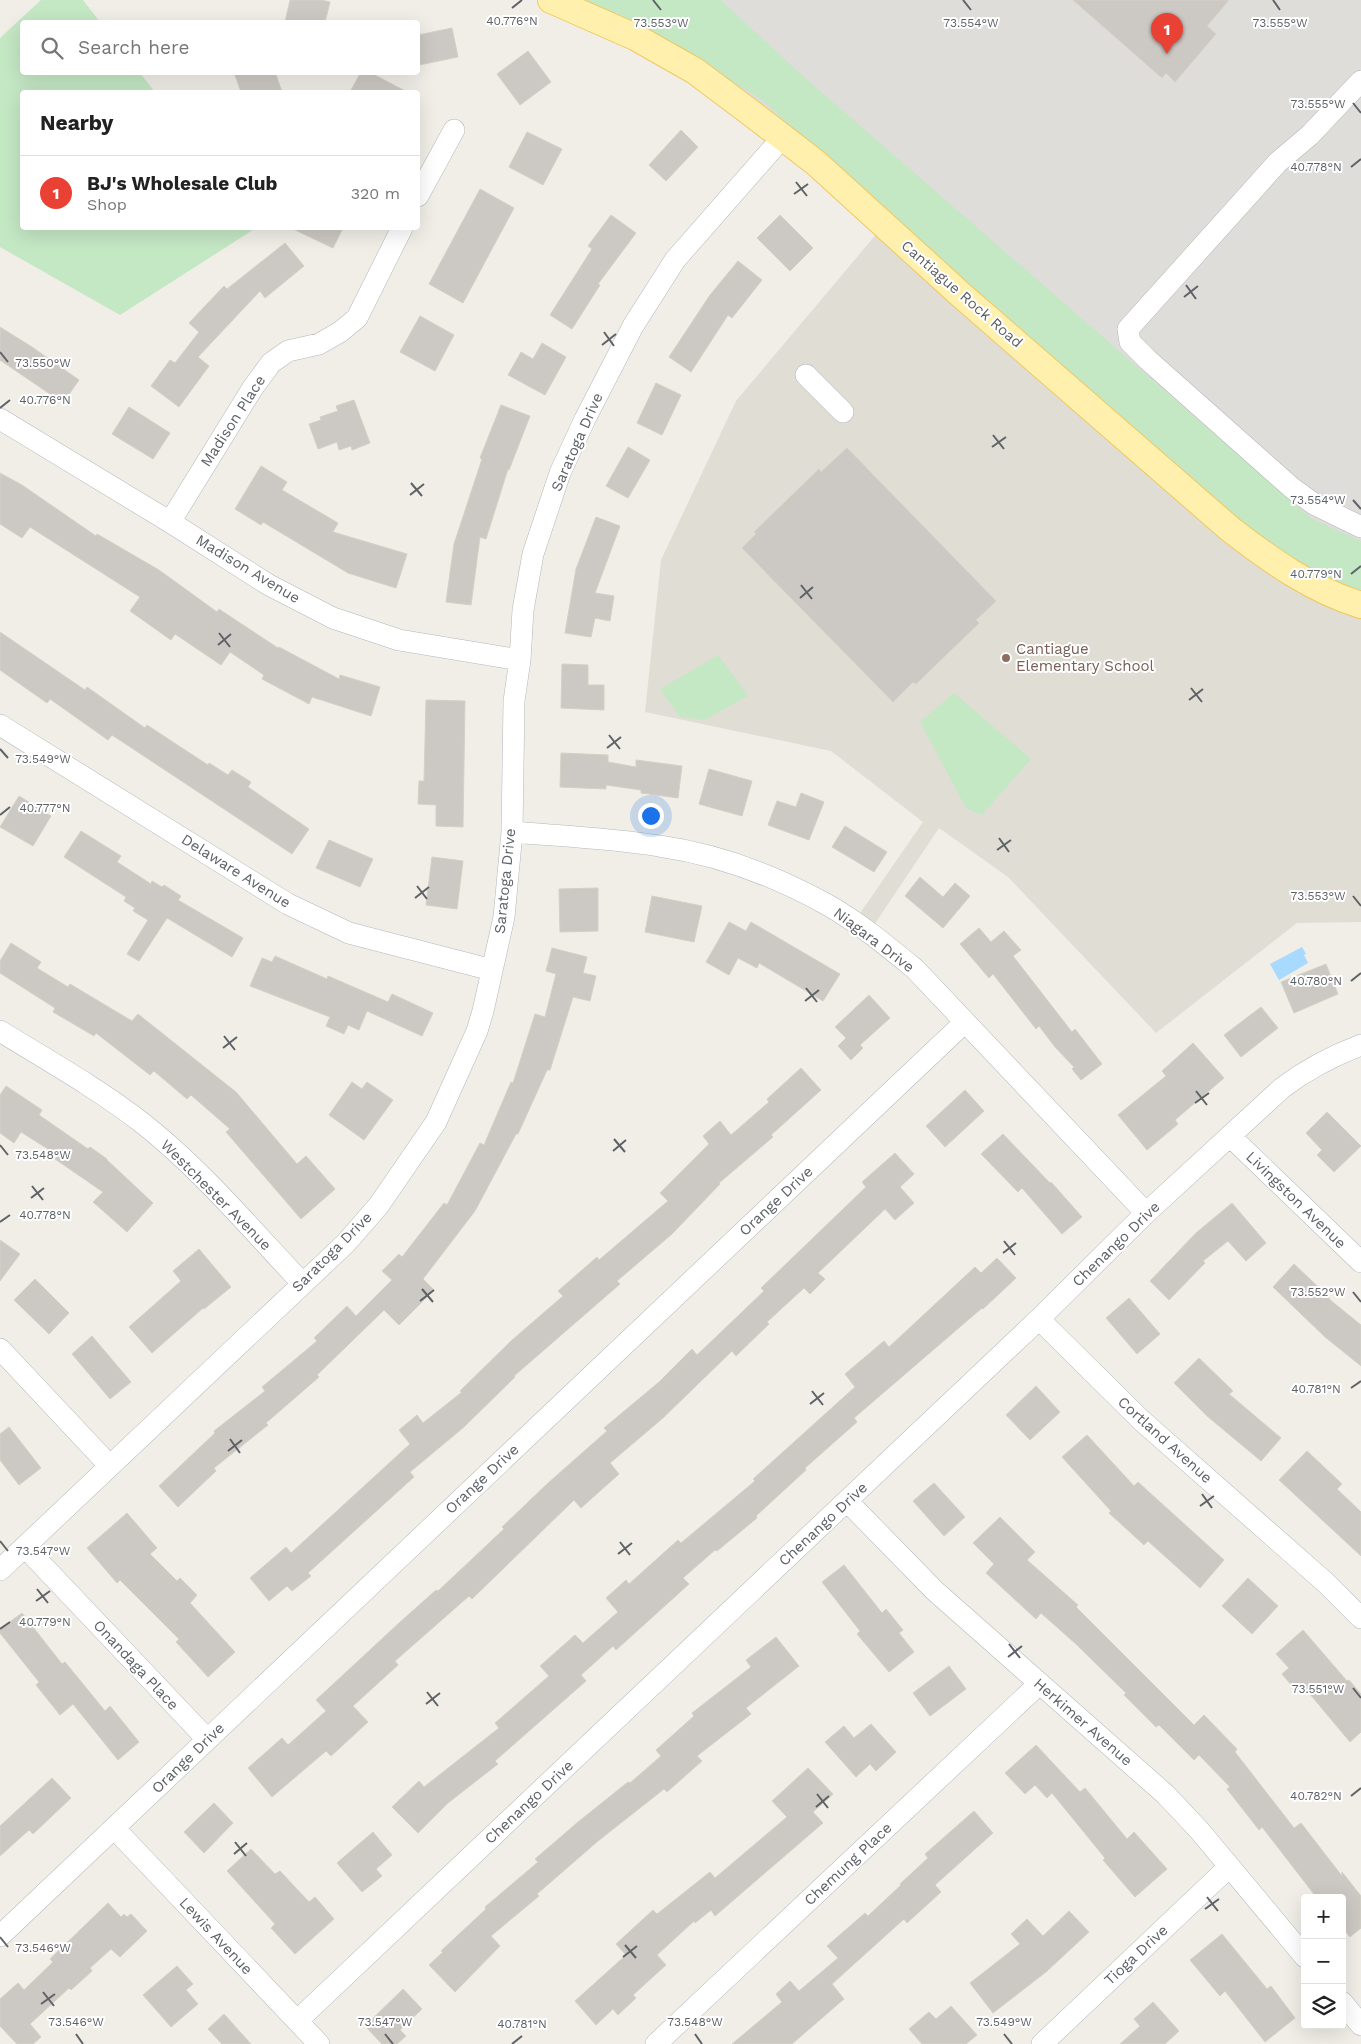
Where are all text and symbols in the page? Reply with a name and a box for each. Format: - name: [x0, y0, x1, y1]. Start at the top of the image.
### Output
- pin: 1: [1151, 13, 1183, 54]
- text: 40.776°N: [486, 14, 538, 28]
- text: 73.553°W: [634, 16, 689, 30]
- text: 73.554°W: [943, 16, 999, 30]
- text: 73.555°W: [1253, 16, 1308, 30]
- search box: [20, 20, 420, 75]
- icon: search: [38, 34, 66, 62]
- text: Search here: [78, 36, 189, 59]
- text: 73.555°W: [1291, 97, 1346, 111]
- text: Nearby: [40, 110, 113, 135]
- text: 40.778°N: [1290, 160, 1342, 174]
- text: BJ's Wholesale Club: [87, 172, 278, 195]
- text: 1: [53, 184, 59, 203]
- text: 320 m: [351, 184, 400, 203]
- text: Shop: [87, 195, 127, 214]
- street label: Cantiague Rock Road: [898, 236, 1026, 352]
- text: 73.550°W: [15, 356, 71, 370]
- street label: Madison Place: [197, 372, 269, 470]
- street label: Saratoga Drive: [547, 390, 607, 494]
- text: 40.776°N: [19, 393, 71, 407]
- text: 73.554°W: [1290, 493, 1346, 507]
- street label: Madison Avenue: [193, 531, 303, 607]
- text: 40.779°N: [1290, 567, 1342, 581]
- place label: Cantiague Elementary School: [1016, 640, 1155, 675]
- marker: Cantiague Elementary School: [1000, 652, 1012, 664]
- text: 73.549°W: [15, 752, 71, 766]
- text: 40.777°N: [19, 801, 71, 815]
- your location: [638, 803, 664, 829]
- street label: Saratoga Drive: [491, 827, 519, 935]
- street label: Delaware Avenue: [178, 830, 294, 912]
- text: 73.553°W: [1291, 889, 1346, 903]
- street label: Niagara Drive: [830, 904, 918, 976]
- text: 40.780°N: [1290, 974, 1342, 988]
- street label: Westchester Avenue: [157, 1136, 275, 1254]
- text: 73.548°W: [15, 1148, 71, 1162]
- street label: Livingston Avenue: [1242, 1148, 1350, 1252]
- street label: Orange Drive: [736, 1162, 816, 1240]
- street label: Chenango Drive: [1068, 1198, 1164, 1290]
- text: 40.778°N: [19, 1208, 71, 1222]
- street label: Saratoga Drive: [288, 1208, 376, 1296]
- text: 73.552°W: [1291, 1285, 1346, 1299]
- text: 40.781°N: [1291, 1382, 1341, 1396]
- street label: Cortland Avenue: [1114, 1393, 1216, 1487]
- street label: Orange Drive: [442, 1440, 522, 1518]
- street label: Chenango Drive: [775, 1478, 871, 1570]
- text: 73.547°W: [16, 1544, 71, 1558]
- text: 40.779°N: [19, 1615, 71, 1629]
- street label: Onandaga Place: [90, 1616, 182, 1714]
- street label: Herkimer Avenue: [1030, 1674, 1136, 1770]
- text: 73.551°W: [1292, 1682, 1345, 1696]
- street label: Orange Drive: [148, 1719, 228, 1797]
- street label: Chenango Drive: [481, 1756, 577, 1848]
- text: 40.782°N: [1290, 1789, 1342, 1803]
- street label: Chemung Place: [800, 1819, 896, 1909]
- street label: Lewis Avenue: [176, 1894, 256, 1978]
- map controls: [1301, 1894, 1346, 2029]
- button: +: [1301, 1894, 1346, 1939]
- street label: Tioga Drive: [1100, 1921, 1172, 1989]
- button: −: [1301, 1939, 1346, 1984]
- text: 73.546°W: [15, 1941, 71, 1955]
- button: layers: [1301, 1984, 1346, 2029]
- text: 73.546°W: [48, 2015, 104, 2029]
- text: 73.547°W: [358, 2015, 413, 2029]
- text: 73.548°W: [667, 2015, 723, 2029]
- text: 73.549°W: [976, 2015, 1032, 2029]
- text: 40.781°N: [497, 2017, 547, 2031]

